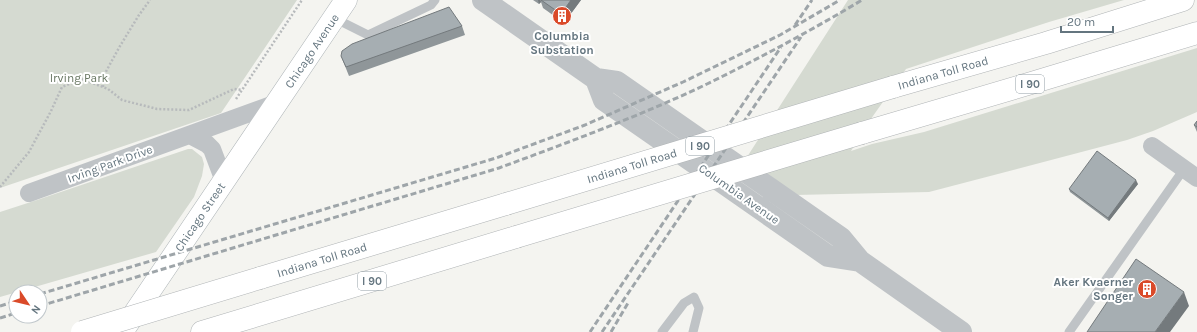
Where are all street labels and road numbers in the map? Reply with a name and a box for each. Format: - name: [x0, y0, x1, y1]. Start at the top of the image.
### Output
- street label: Chicago Avenue: [282, 11, 342, 91]
- street label: Indiana Toll Road: [896, 53, 990, 93]
- road number: I 90: [1016, 75, 1044, 93]
- road number: I 90: [686, 137, 714, 155]
- street label: Irving Park Drive: [66, 142, 154, 186]
- street label: Indiana Toll Road: [585, 146, 679, 186]
- street label: Columbia Avenue: [696, 161, 782, 227]
- street label: Chicago Street: [172, 179, 228, 254]
- street label: Indiana Toll Road: [275, 240, 369, 280]
- road number: I 90: [358, 272, 386, 290]

